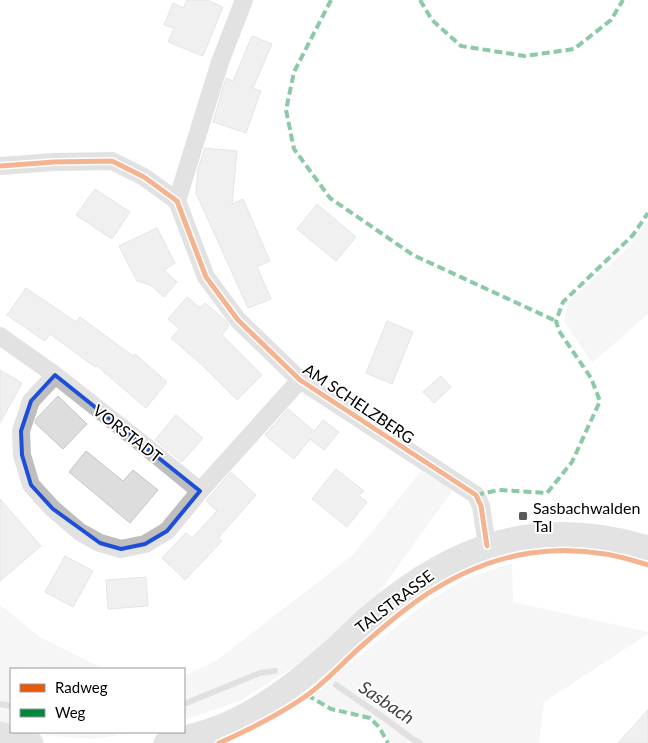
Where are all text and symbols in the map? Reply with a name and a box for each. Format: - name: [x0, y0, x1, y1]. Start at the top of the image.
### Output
- street label: AM SCHELZBERG: [300, 359, 418, 447]
- street label: VORSTADT: [90, 400, 167, 466]
- place label: Sasbachwalden Tal: [533, 498, 640, 535]
- marker: Sasbachwalden Tal: [517, 510, 529, 522]
- street label: TALSTRASSE: [351, 565, 437, 637]
- legend: [10, 668, 185, 733]
- water label: Sasbach: [355, 676, 419, 728]
- text: Radweg: [55, 678, 108, 696]
- text: Weg: [55, 703, 86, 721]

